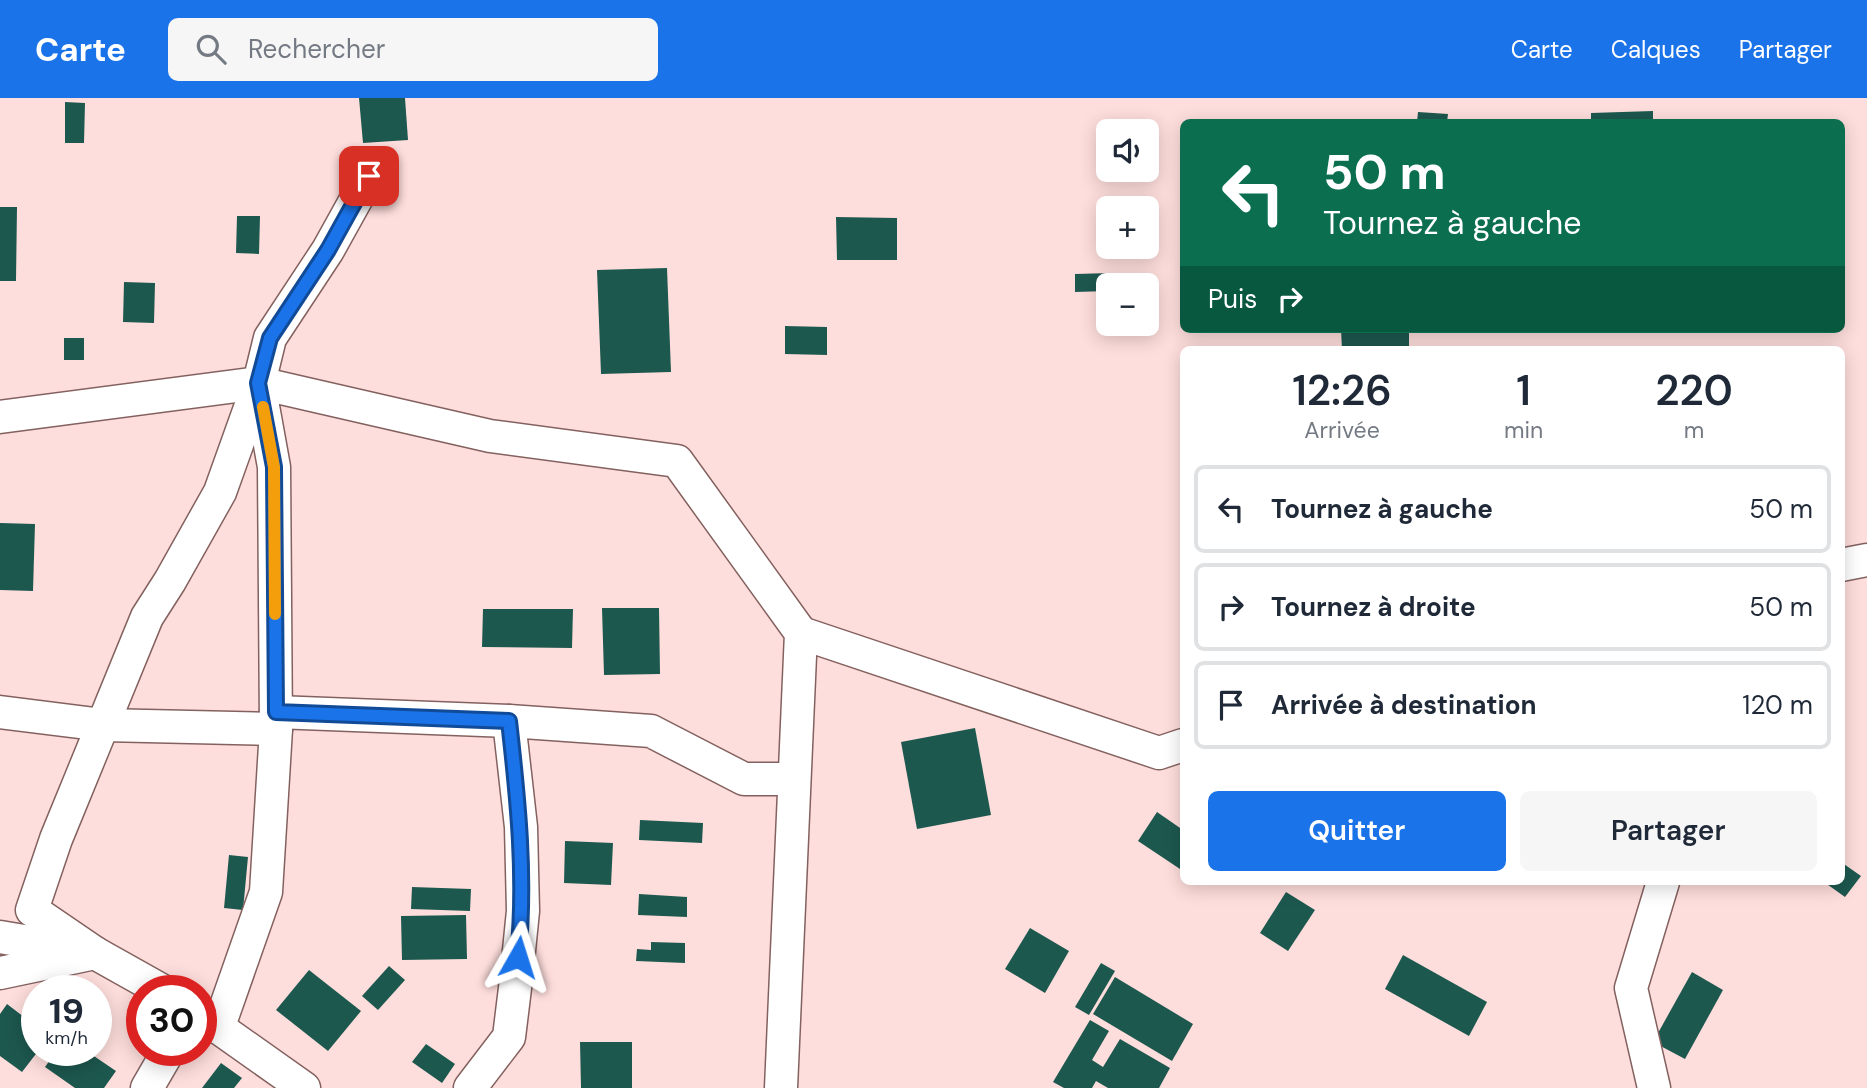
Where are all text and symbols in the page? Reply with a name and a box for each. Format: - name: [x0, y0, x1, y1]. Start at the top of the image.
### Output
- search box: [168, 18, 658, 81]
- text: Carte: [35, 28, 126, 71]
- icon: search: [192, 30, 230, 68]
- text: Rechercher: [248, 32, 385, 66]
- text: Carte: [1511, 34, 1573, 65]
- text: Calques: [1611, 34, 1701, 65]
- text: Partager: [1739, 34, 1832, 65]
- map controls: [1096, 119, 1159, 336]
- button: sound: [1096, 119, 1159, 182]
- text: 50 m: [1323, 140, 1446, 204]
- pin: [339, 146, 399, 206]
- icon: left: [1208, 147, 1299, 238]
- icon: arrive: [350, 157, 388, 195]
- button: +: [1096, 196, 1159, 259]
- text: Tournez à gauche: [1323, 202, 1581, 244]
- button: −: [1096, 273, 1159, 336]
- icon: right: [1271, 280, 1309, 318]
- text: Puis: [1208, 282, 1257, 316]
- text: 12:26: [1292, 363, 1392, 418]
- text: 1: [1516, 363, 1531, 418]
- text: 220: [1655, 363, 1733, 418]
- text: Arrivée: [1304, 415, 1380, 445]
- text: min: [1504, 415, 1543, 445]
- text: m: [1684, 415, 1704, 445]
- icon: left: [1212, 490, 1250, 528]
- text: Tournez à gauche: [1271, 492, 1493, 526]
- text: 50 m: [1749, 492, 1813, 526]
- icon: right: [1212, 588, 1250, 626]
- text: Tournez à droite: [1271, 590, 1476, 624]
- text: 50 m: [1749, 590, 1813, 624]
- icon: arrive: [1212, 686, 1250, 724]
- text: Arrivée à destination: [1271, 688, 1537, 722]
- text: 120 m: [1742, 688, 1813, 722]
- button: Quitter: [1208, 791, 1506, 871]
- button: Partager: [1520, 791, 1817, 871]
- position arrow: [481, 920, 555, 994]
- speed limit sign: 30: [126, 975, 217, 1066]
- text: 19: [49, 988, 84, 1034]
- text: km/h: [45, 1026, 88, 1050]

